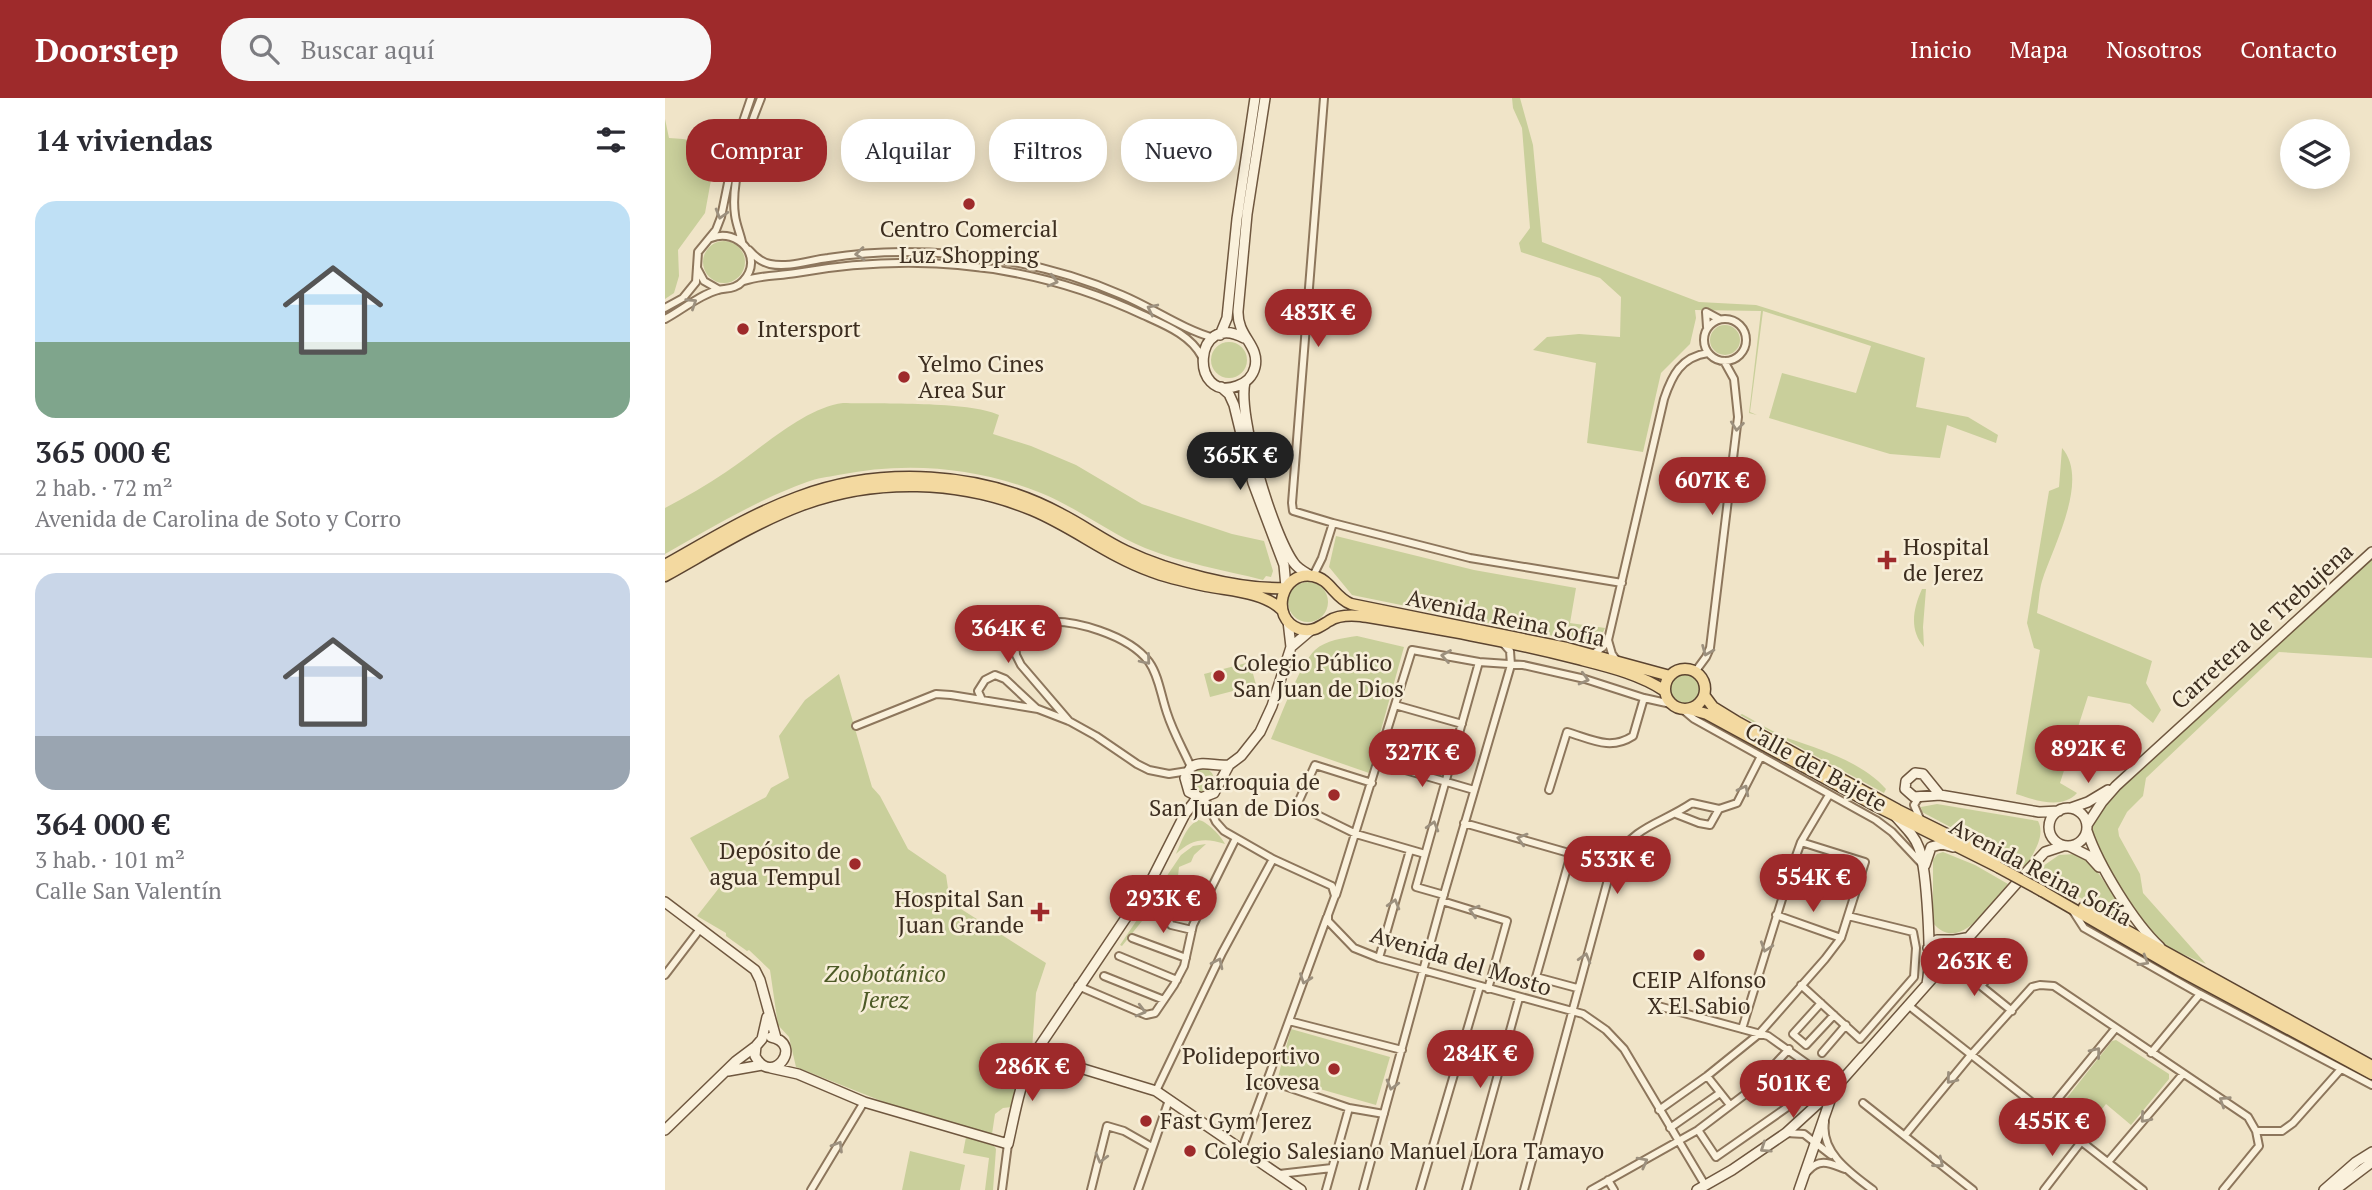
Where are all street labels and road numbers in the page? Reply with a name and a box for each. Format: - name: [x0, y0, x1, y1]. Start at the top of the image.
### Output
- street label: Carretera de Trebujena: [2164, 535, 2360, 716]
- street label: Avenida Reina Sofía: [1404, 581, 1609, 654]
- street label: Calle del Bajete: [1739, 715, 1893, 819]
- street label: Avenida Reina Sofía: [1945, 810, 2138, 933]
- street label: Avenida del Mosto: [1367, 918, 1556, 1003]

